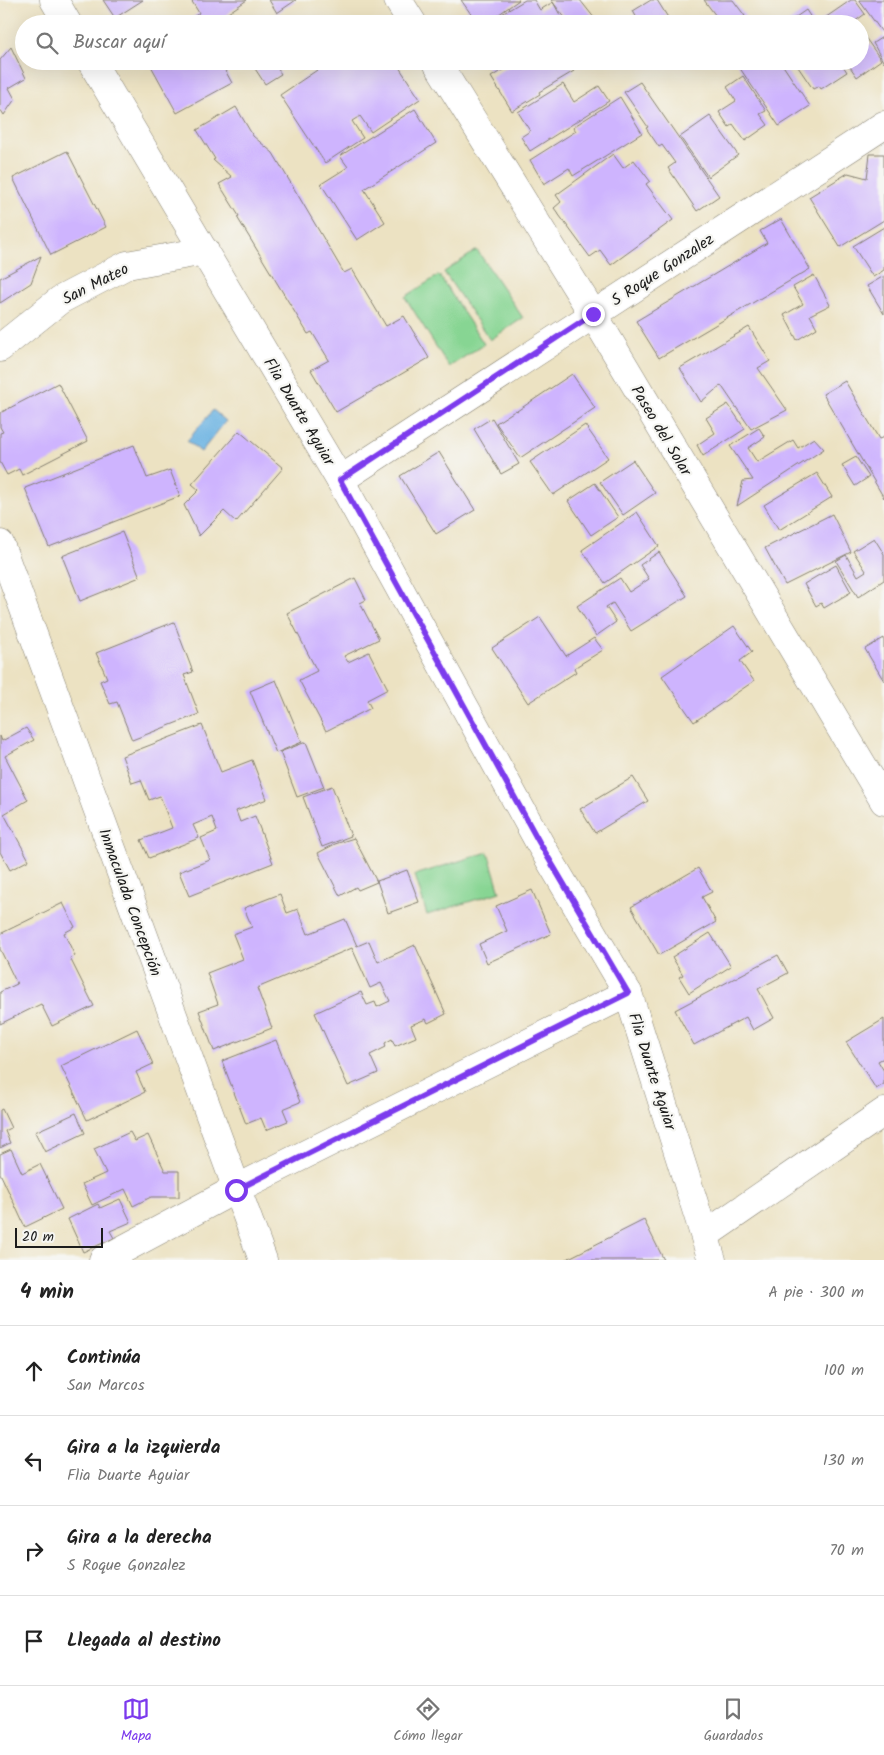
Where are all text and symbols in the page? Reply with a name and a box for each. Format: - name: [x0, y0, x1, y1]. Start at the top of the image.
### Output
- search box: [15, 15, 869, 70]
- text: Buscar aquí: [73, 28, 165, 58]
- icon: search: [33, 29, 61, 57]
- street label: S Roque Gonzalez: [606, 227, 719, 313]
- street label: San Mateo: [58, 257, 133, 312]
- route end: [582, 303, 605, 326]
- street label: Flia Duarte Aguiar: [257, 353, 342, 472]
- street label: Paseo del Solar: [624, 381, 699, 482]
- street label: Inmaculada Concepción: [91, 825, 168, 980]
- street label: Flia Duarte Aguiar: [621, 1009, 683, 1135]
- route start: [225, 1179, 248, 1202]
- scale bar: [15, 1225, 102, 1248]
- text: 20 m: [22, 1226, 54, 1248]
- text: 4 min: [20, 1276, 74, 1309]
- text: A pie · 300 m: [768, 1280, 864, 1305]
- text: Continúa: [67, 1343, 141, 1373]
- icon: ahead: [20, 1357, 48, 1385]
- text: 100 m: [824, 1358, 864, 1383]
- text: San Marcos: [67, 1373, 145, 1398]
- text: Gira a la izquierda: [67, 1433, 220, 1463]
- icon: left: [20, 1447, 48, 1475]
- text: 130 m: [823, 1448, 864, 1473]
- text: Flia Duarte Aguiar: [67, 1463, 189, 1488]
- text: Gira a la derecha: [67, 1523, 212, 1553]
- icon: right: [20, 1537, 48, 1565]
- text: 70 m: [829, 1538, 864, 1563]
- text: S Roque Gonzalez: [67, 1553, 186, 1578]
- text: Llegada al destino: [67, 1626, 221, 1656]
- icon: arrive: [20, 1627, 48, 1655]
- tab: Mapa: [121, 1695, 152, 1747]
- tab: Cómo llegar: [393, 1695, 462, 1747]
- tab: Guardados: [704, 1695, 763, 1747]

